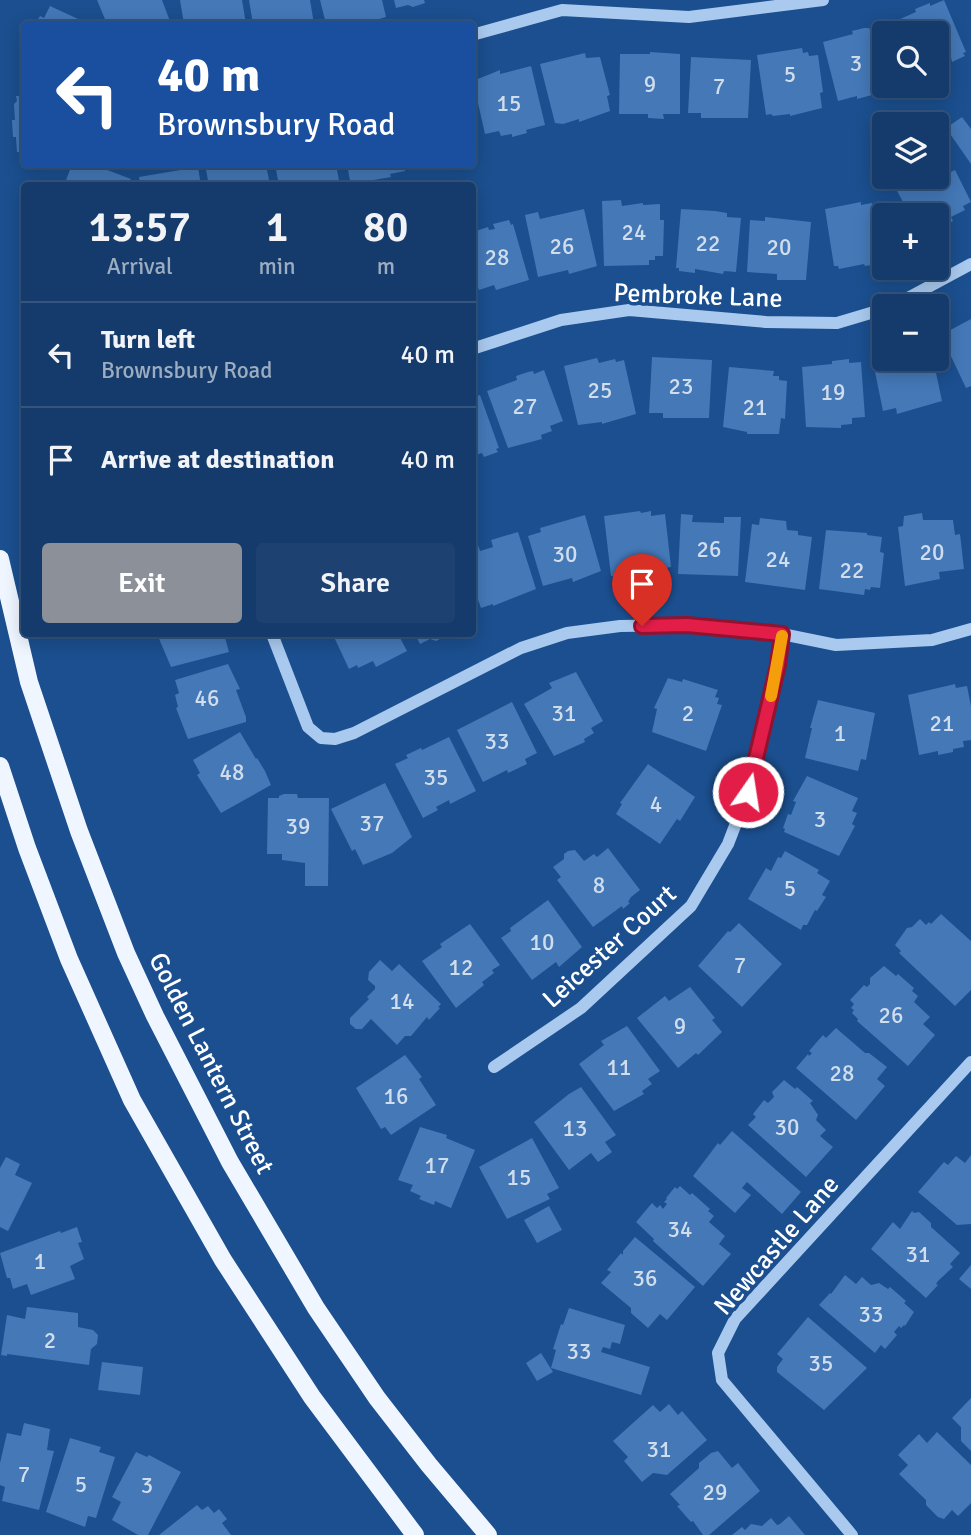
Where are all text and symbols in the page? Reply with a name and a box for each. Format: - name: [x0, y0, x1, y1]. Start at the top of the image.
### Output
- map controls: [872, 21, 949, 371]
- button: search: [872, 21, 949, 98]
- text: 40 m: [157, 45, 260, 105]
- icon: left: [42, 49, 133, 140]
- house number: 3: [850, 49, 862, 78]
- house number: 5: [784, 60, 796, 89]
- house number: 9: [644, 70, 656, 99]
- house number: 7: [713, 72, 725, 101]
- house number: 15: [497, 89, 521, 118]
- text: Brownsbury Road: [157, 105, 395, 144]
- button: layers: [872, 112, 949, 189]
- text: 13:57: [88, 202, 191, 253]
- text: 1: [266, 202, 288, 253]
- text: 80: [363, 202, 408, 253]
- button: +: [872, 203, 949, 280]
- house number: 24: [622, 218, 646, 247]
- house number: 22: [696, 229, 720, 258]
- house number: 26: [550, 232, 574, 261]
- house number: 20: [767, 233, 791, 262]
- house number: 28: [485, 243, 509, 272]
- text: Arrival: [107, 252, 173, 281]
- text: min: [259, 252, 296, 281]
- text: m: [377, 252, 395, 281]
- street label: Pembroke Lane: [613, 277, 783, 315]
- button: −: [872, 294, 949, 371]
- text: Turn left: [101, 324, 195, 356]
- icon: left: [42, 336, 80, 374]
- text: 40 m: [400, 339, 455, 371]
- text: Brownsbury Road: [101, 356, 272, 385]
- house number: 23: [669, 372, 693, 401]
- house number: 25: [588, 376, 612, 405]
- house number: 19: [821, 378, 845, 407]
- house number: 27: [513, 392, 537, 421]
- house number: 21: [743, 393, 767, 422]
- icon: arrive: [42, 441, 80, 479]
- text: Arrive at destination: [101, 444, 334, 476]
- text: 40 m: [400, 444, 455, 476]
- house number: 26: [697, 535, 721, 564]
- house number: 20: [920, 538, 944, 567]
- house number: 30: [553, 540, 577, 569]
- button: Exit: [42, 543, 242, 623]
- button: Share: [256, 543, 455, 623]
- house number: 24: [766, 545, 790, 574]
- pin: [612, 554, 672, 626]
- house number: 22: [840, 556, 864, 585]
- icon: arrive: [623, 565, 661, 603]
- house number: 46: [195, 684, 219, 713]
- house number: 31: [552, 699, 576, 728]
- house number: 2: [682, 699, 694, 728]
- house number: 21: [930, 709, 954, 738]
- house number: 1: [834, 719, 846, 748]
- house number: 33: [485, 727, 509, 756]
- position arrow: [711, 755, 785, 829]
- house number: 48: [220, 758, 244, 787]
- house number: 35: [424, 763, 448, 792]
- house number: 4: [650, 790, 662, 819]
- house number: 3: [814, 805, 826, 834]
- house number: 37: [360, 809, 384, 838]
- house number: 39: [286, 812, 310, 841]
- house number: 8: [593, 871, 605, 900]
- house number: 5: [784, 874, 796, 903]
- street label: Leicester Court: [536, 878, 683, 1015]
- house number: 10: [530, 928, 554, 957]
- street label: Golden Lantern Street: [141, 947, 281, 1180]
- house number: 7: [734, 951, 746, 980]
- house number: 12: [449, 953, 473, 982]
- house number: 14: [390, 987, 414, 1016]
- house number: 26: [879, 1001, 903, 1030]
- house number: 9: [674, 1012, 686, 1041]
- house number: 11: [607, 1053, 631, 1082]
- house number: 28: [830, 1059, 854, 1088]
- house number: 16: [384, 1082, 408, 1111]
- house number: 30: [775, 1113, 799, 1142]
- house number: 13: [563, 1114, 587, 1143]
- house number: 17: [425, 1151, 449, 1180]
- house number: 15: [507, 1163, 531, 1192]
- street label: Newcastle Lane: [707, 1169, 846, 1322]
- house number: 34: [668, 1215, 692, 1244]
- house number: 31: [906, 1240, 930, 1269]
- house number: 1: [34, 1247, 46, 1276]
- house number: 36: [633, 1264, 657, 1293]
- house number: 33: [859, 1300, 883, 1329]
- house number: 2: [44, 1326, 56, 1355]
- house number: 33: [567, 1337, 591, 1366]
- house number: 35: [809, 1349, 833, 1378]
- house number: 31: [647, 1435, 671, 1464]
- house number: 7: [18, 1460, 30, 1489]
- house number: 5: [75, 1470, 87, 1499]
- house number: 3: [141, 1471, 153, 1500]
- house number: 29: [703, 1478, 727, 1507]

